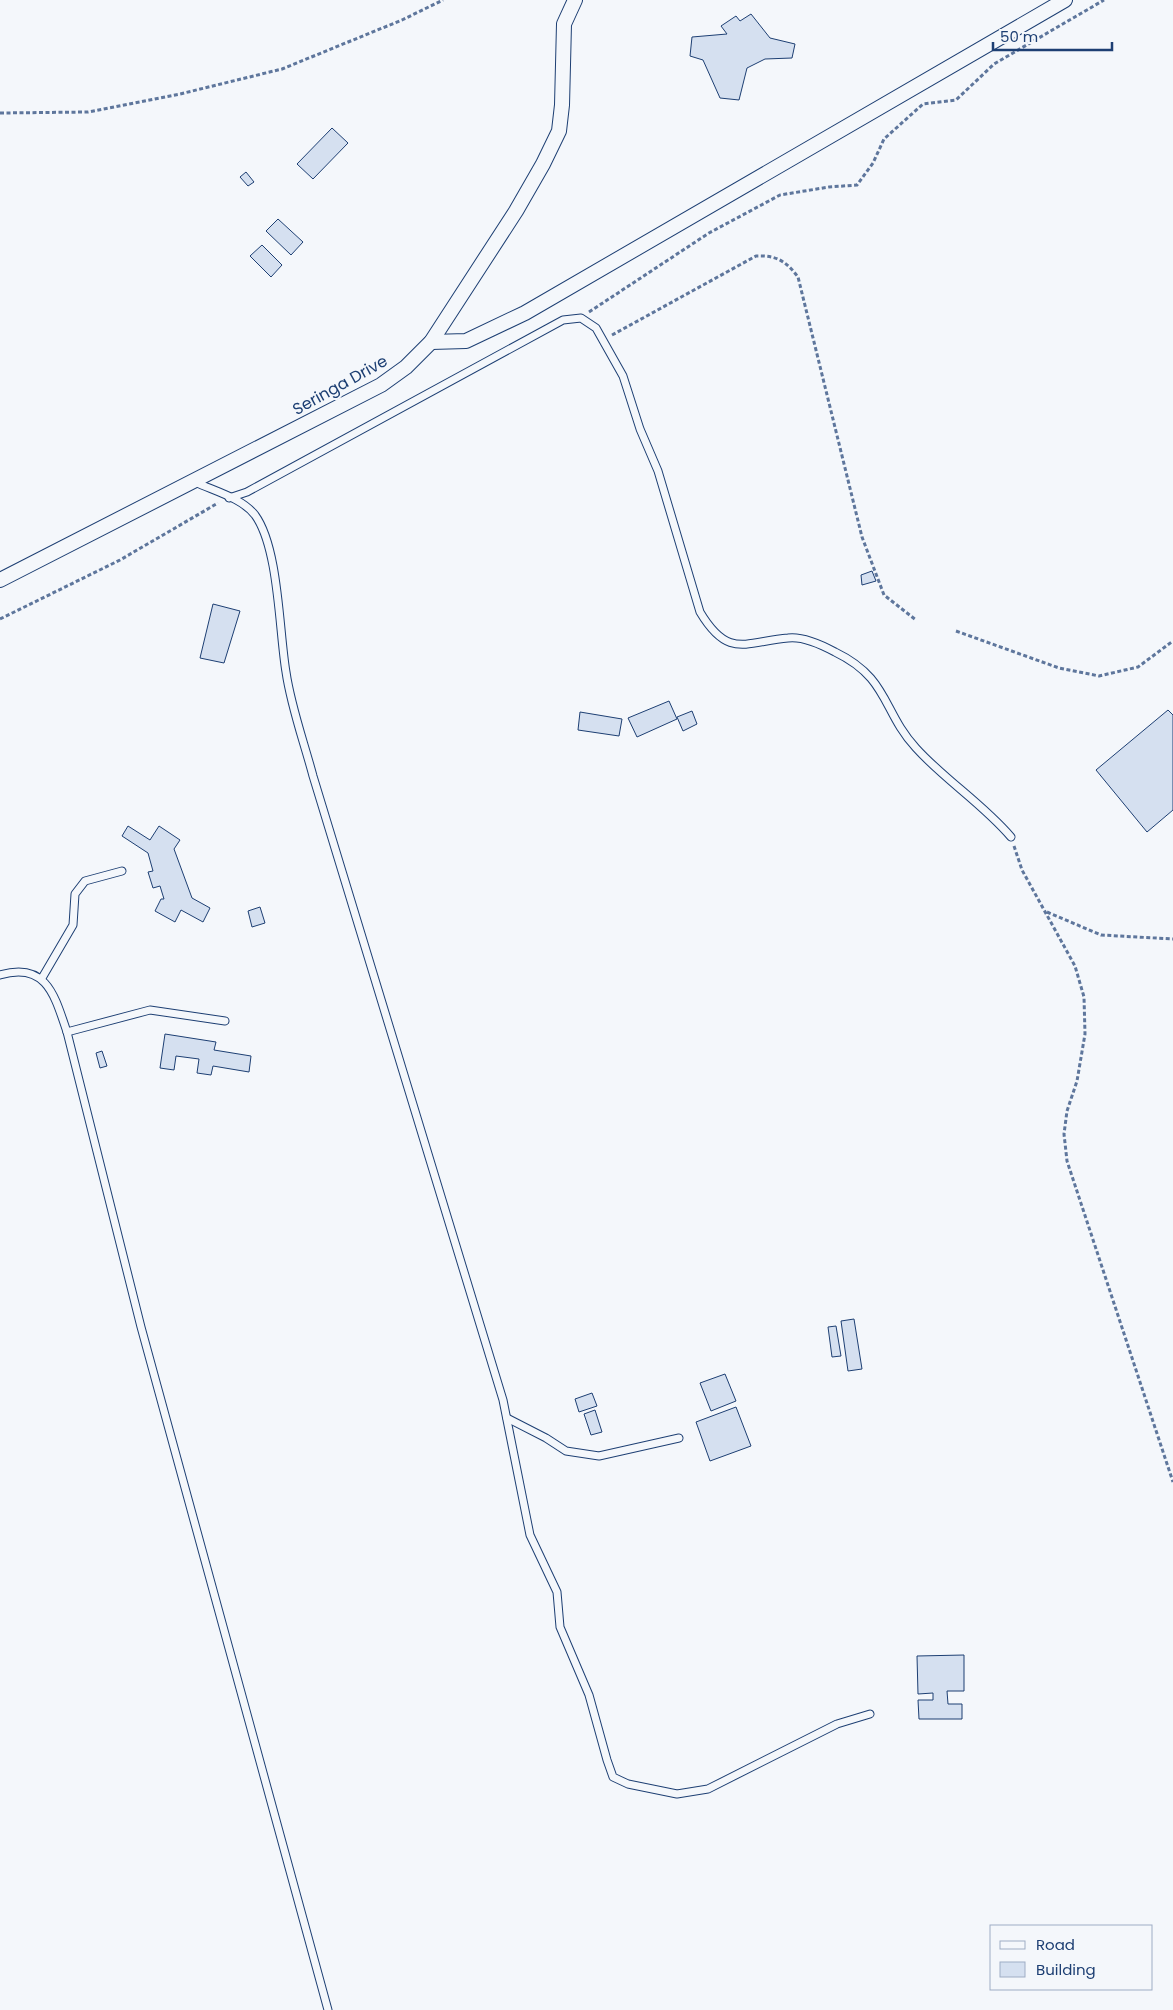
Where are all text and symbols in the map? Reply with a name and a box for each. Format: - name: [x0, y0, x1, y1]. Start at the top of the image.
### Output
- scale bar: [993, 20, 1112, 52]
- text: 50 m: [1000, 26, 1038, 47]
- street label: Seringa Drive: [288, 349, 392, 421]
- legend: [990, 1925, 1153, 1990]
- text: Road: [1036, 1934, 1075, 1955]
- text: Building: [1036, 1959, 1096, 1980]

